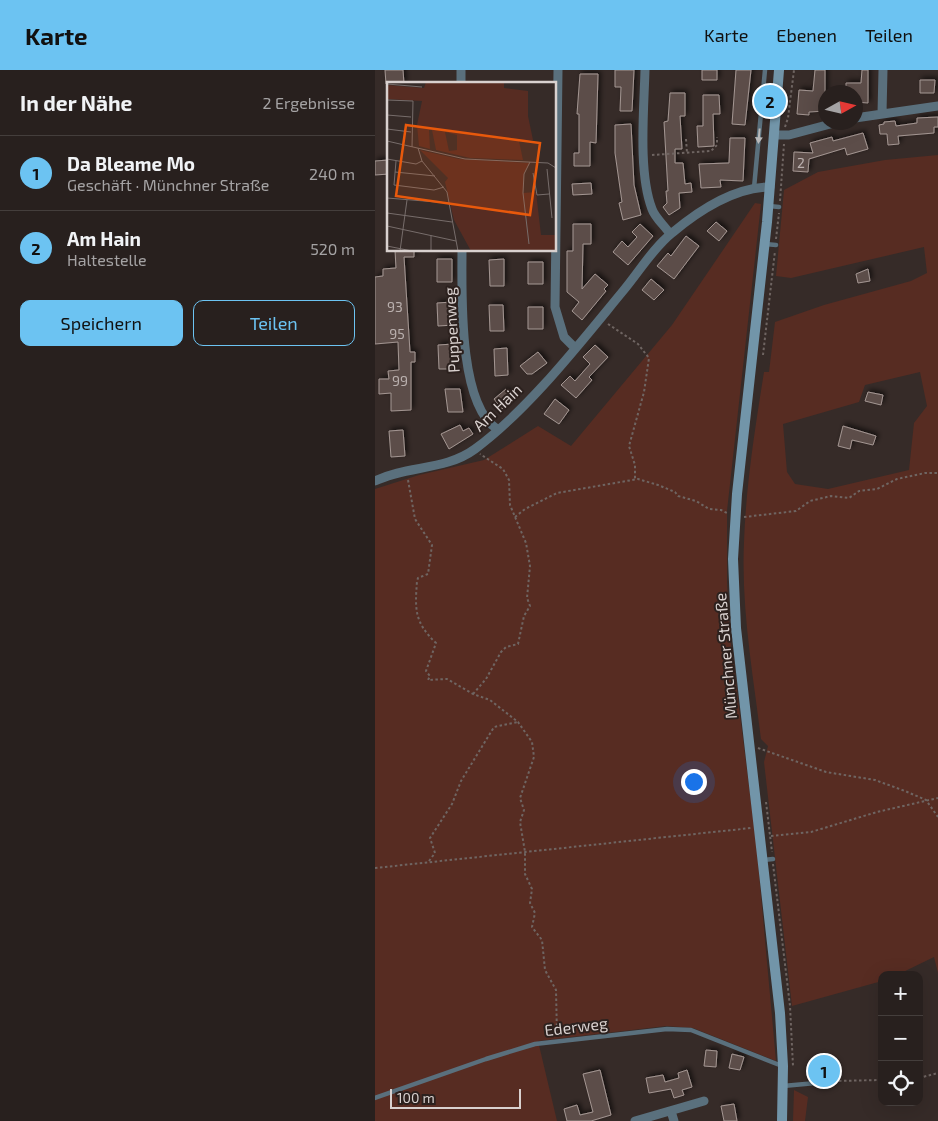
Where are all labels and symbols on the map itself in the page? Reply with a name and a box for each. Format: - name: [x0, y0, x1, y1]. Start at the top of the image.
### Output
- inset map: [387, 82, 556, 251]
- pin: 2: [754, 82, 786, 120]
- north arrow: [818, 85, 863, 130]
- one-way arrow: [755, 128, 763, 144]
- house number: 2: [797, 154, 805, 171]
- street label: Puppenweg: [439, 287, 463, 373]
- house number: 93: [387, 298, 403, 315]
- house number: 95: [389, 325, 405, 342]
- house number: 99: [392, 372, 408, 389]
- street label: Am Hain: [469, 379, 525, 435]
- street label: Münchner Straße: [710, 592, 740, 720]
- your location: [681, 769, 707, 795]
- street label: Ederweg: [543, 1013, 609, 1039]
- pin: 1: [808, 1052, 840, 1090]
- scale bar: [390, 1086, 521, 1109]

